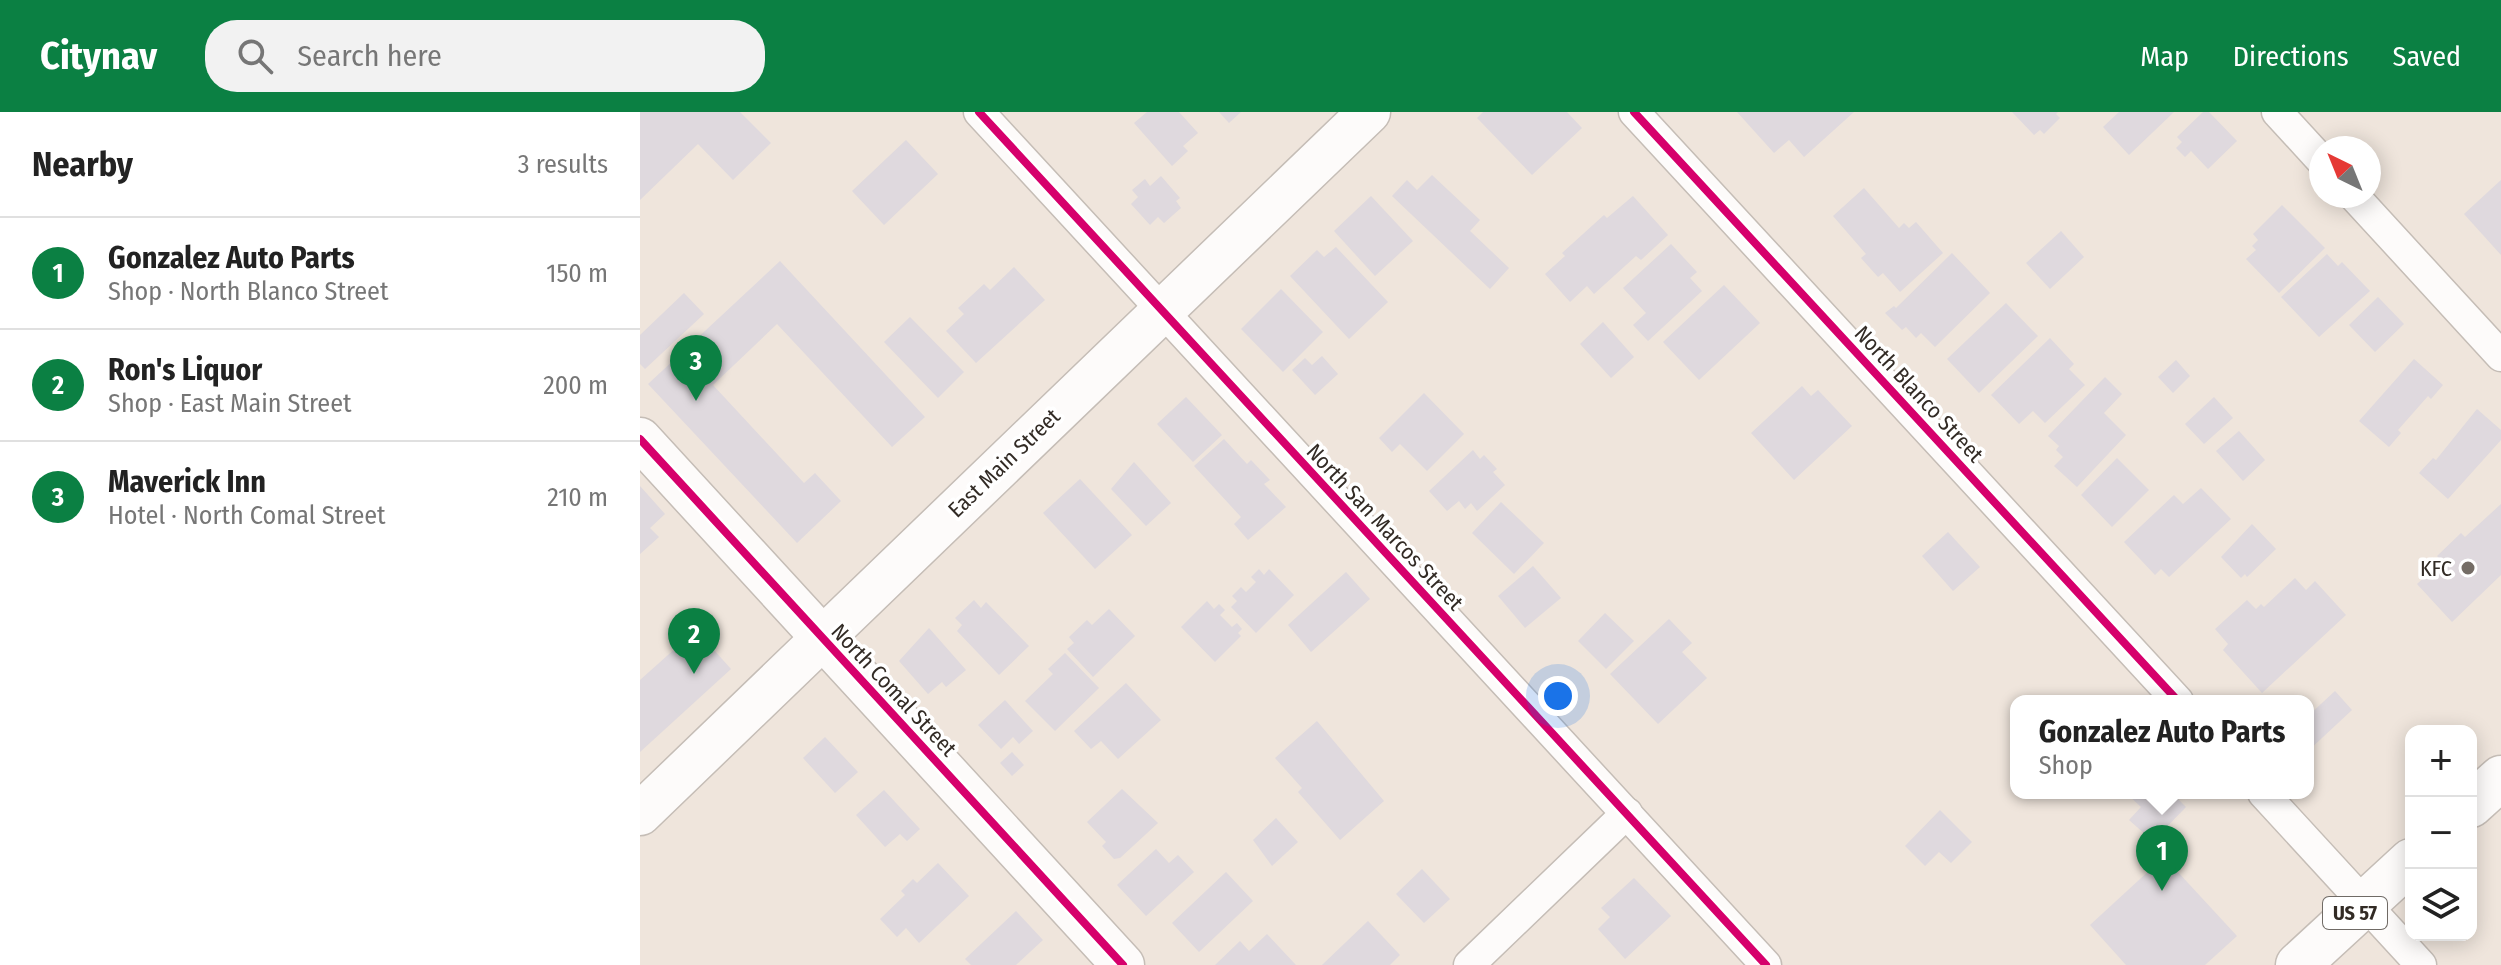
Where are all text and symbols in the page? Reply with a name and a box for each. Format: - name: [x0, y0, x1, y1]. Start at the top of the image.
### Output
- search box: [205, 20, 765, 92]
- text: Citynav: [40, 33, 157, 79]
- icon: search: [233, 34, 277, 78]
- text: Search here: [297, 38, 442, 74]
- text: Map: [2140, 40, 2189, 73]
- text: Directions: [2233, 40, 2349, 73]
- text: Saved: [2393, 40, 2461, 73]
- north arrow: [2309, 136, 2381, 208]
- text: Nearby: [32, 144, 133, 185]
- text: 3 results: [518, 149, 608, 180]
- text: Gonzalez Auto Parts: [108, 240, 355, 276]
- text: 1: [53, 258, 64, 289]
- text: 150 m: [546, 258, 608, 289]
- text: Shop · North Blanco Street: [108, 276, 388, 307]
- street label: North Blanco Street: [1849, 320, 1990, 468]
- pin: 3: [670, 335, 722, 401]
- text: Ron's Liquor: [108, 352, 262, 388]
- text: 2: [52, 370, 64, 401]
- text: 200 m: [543, 370, 608, 401]
- text: Shop · East Main Street: [108, 388, 352, 419]
- street label: East Main Street: [942, 402, 1066, 523]
- street label: North San Marcos Street: [1301, 438, 1470, 616]
- text: Maverick Inn: [108, 464, 266, 500]
- text: 3: [52, 482, 64, 513]
- text: 210 m: [547, 482, 608, 513]
- text: Hotel · North Comal Street: [108, 500, 386, 531]
- place label: KFC: [2420, 555, 2452, 582]
- marker: KFC: [2459, 559, 2477, 577]
- pin: 2: [668, 608, 720, 674]
- street label: North Comal Street: [826, 618, 963, 762]
- your location: [1538, 676, 1578, 716]
- popup: [2010, 695, 2314, 799]
- text: Gonzalez Auto Parts: [2039, 714, 2285, 750]
- map controls: [2405, 725, 2477, 941]
- button: +: [2405, 725, 2477, 797]
- text: Shop: [2039, 750, 2093, 781]
- button: −: [2405, 797, 2477, 869]
- pin: 1: [2136, 825, 2188, 891]
- button: layers: [2405, 869, 2477, 941]
- road number: US 57: [2323, 897, 2387, 929]

